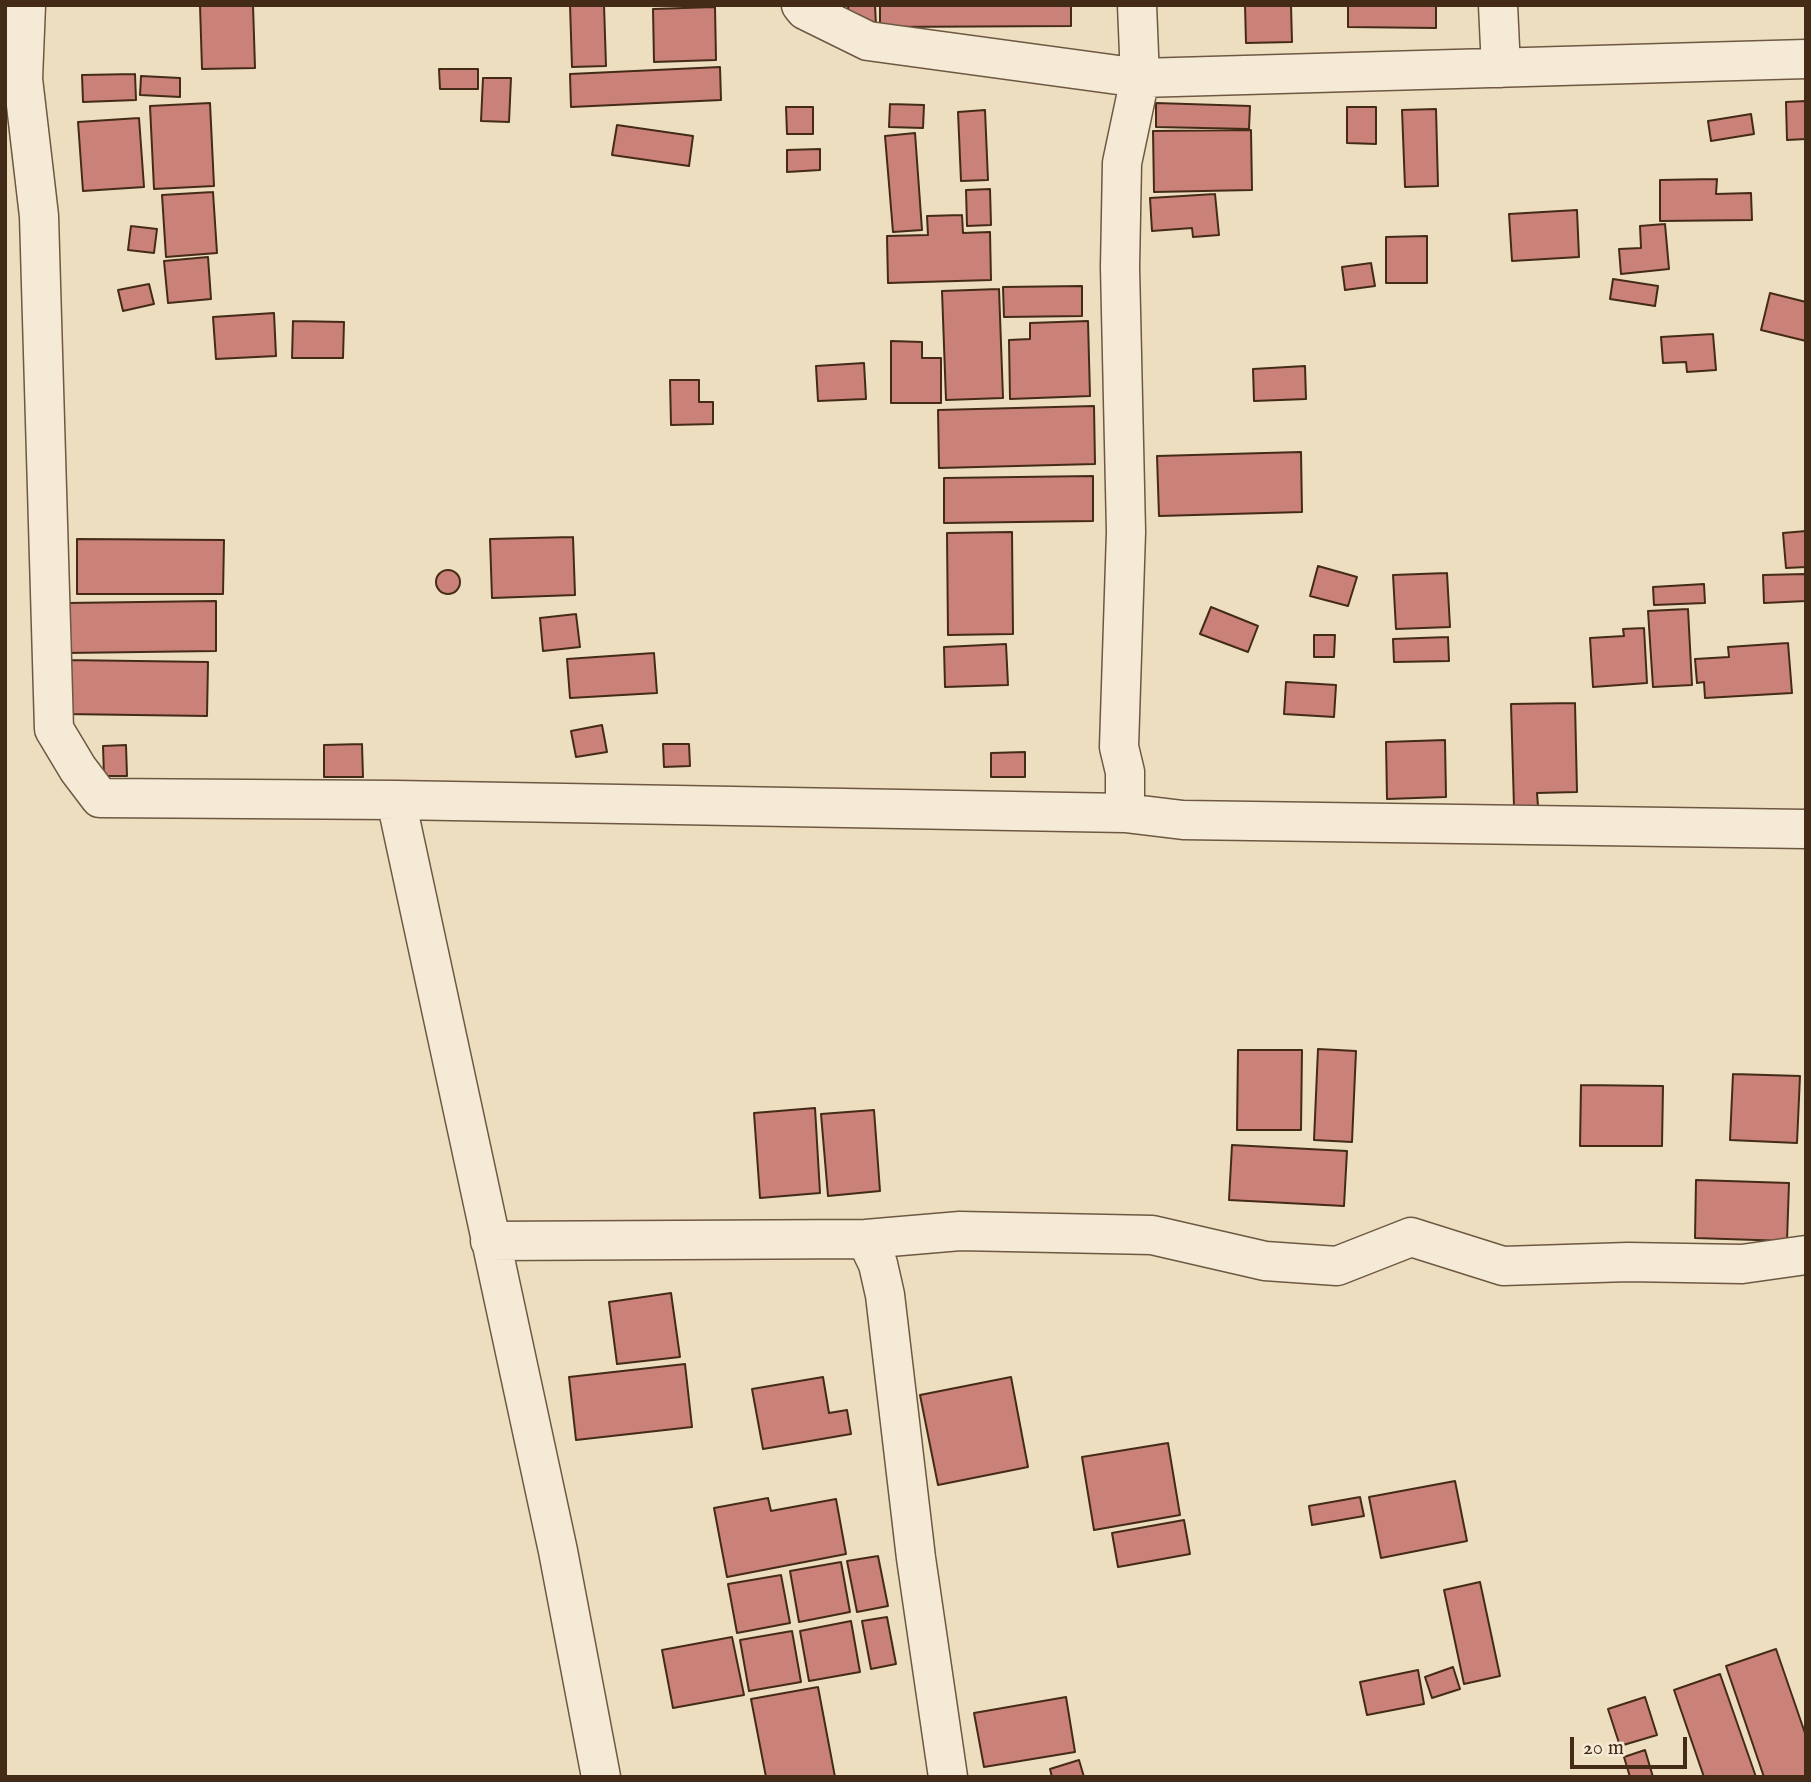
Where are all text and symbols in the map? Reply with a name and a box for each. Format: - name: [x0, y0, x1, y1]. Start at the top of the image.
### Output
- scale bar: [1573, 1722, 1690, 1766]
- text: 20 m: [1583, 1735, 1624, 1762]

